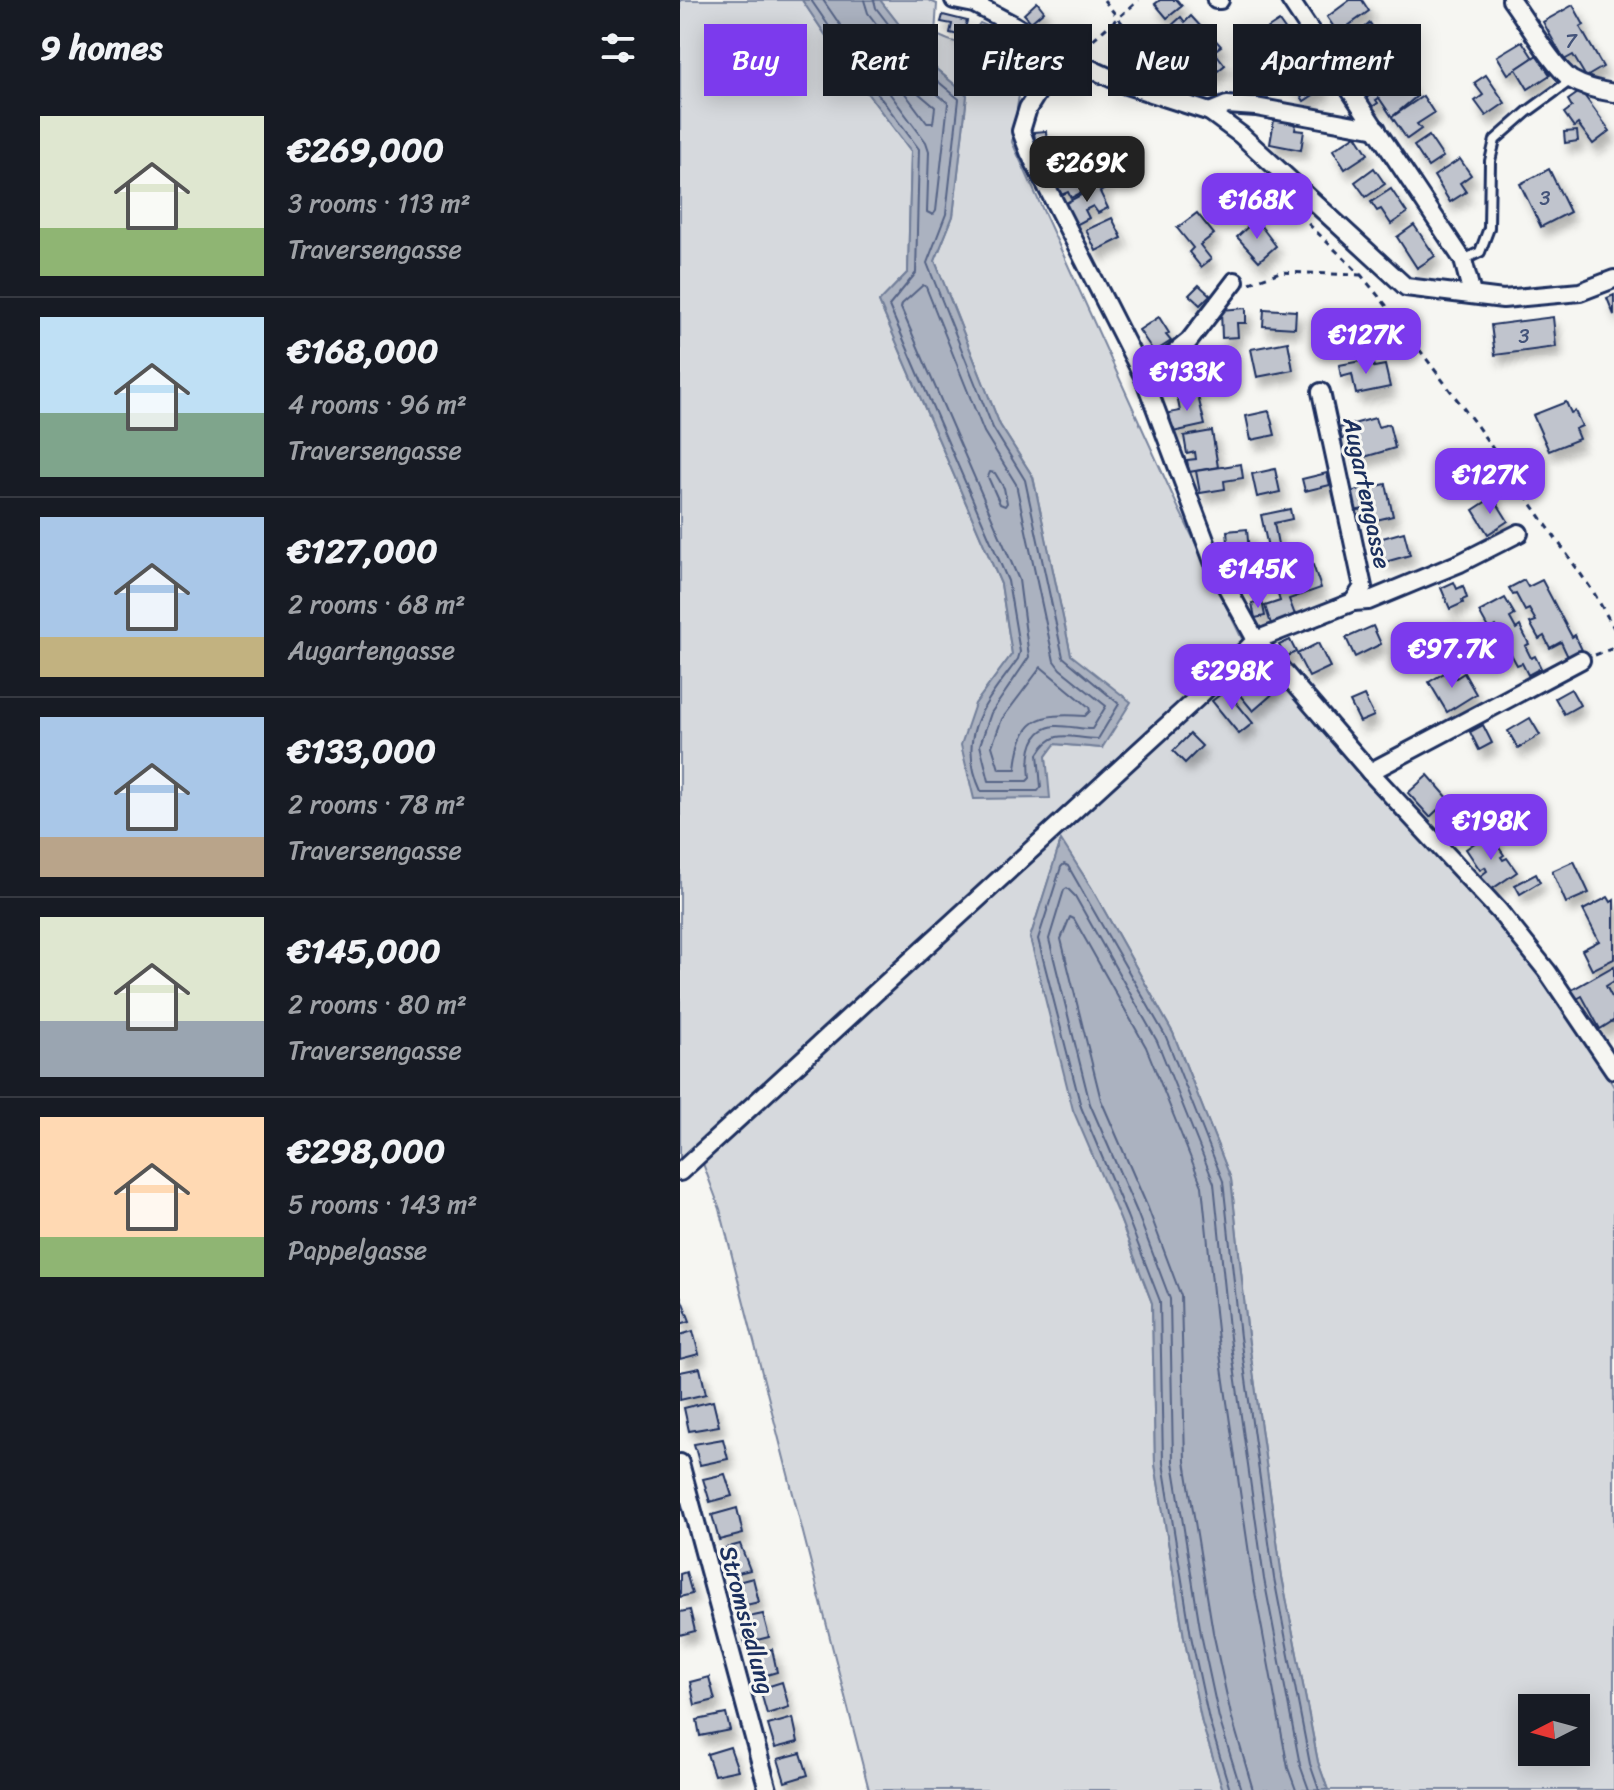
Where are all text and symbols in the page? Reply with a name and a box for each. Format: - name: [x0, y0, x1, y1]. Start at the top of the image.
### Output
- text: 9 homes: [40, 18, 162, 78]
- chip: Buy: [704, 24, 807, 96]
- chip: Rent: [823, 24, 938, 96]
- chip: Filters: [954, 24, 1092, 96]
- chip: New: [1108, 24, 1217, 96]
- chip: Apartment: [1233, 24, 1421, 96]
- house number: 7: [1565, 24, 1578, 59]
- icon: filters: [596, 26, 640, 70]
- text: €269,000: [288, 120, 444, 180]
- pin: €269K: [1031, 136, 1143, 204]
- text: €269K: [1048, 139, 1126, 185]
- icon: home: [104, 148, 200, 244]
- pin: €168K: [1201, 173, 1313, 241]
- text: €168K: [1220, 176, 1294, 222]
- text: 3 rooms · 113 m²: [288, 180, 471, 226]
- house number: 3: [1540, 181, 1551, 216]
- text: Traversengasse: [288, 226, 462, 272]
- pin: €127K: [1310, 308, 1422, 376]
- text: €127K: [1329, 311, 1403, 357]
- house number: 3: [1519, 319, 1530, 354]
- text: €168,000: [288, 321, 439, 381]
- pin: €133K: [1131, 345, 1243, 413]
- text: €133K: [1151, 348, 1223, 394]
- icon: home: [104, 349, 200, 445]
- text: 4 rooms · 96 m²: [288, 381, 467, 427]
- street label: Augartengasse: [1330, 412, 1404, 573]
- text: Traversengasse: [288, 427, 462, 473]
- pin: €127K: [1434, 448, 1546, 516]
- text: €127K: [1453, 451, 1527, 497]
- text: €127,000: [288, 521, 438, 581]
- pin: €145K: [1202, 542, 1314, 610]
- text: €145K: [1220, 545, 1296, 591]
- icon: home: [104, 549, 200, 645]
- text: 2 rooms · 68 m²: [288, 581, 465, 627]
- pin: €97.7K: [1387, 622, 1517, 690]
- text: €97.7K: [1409, 625, 1495, 671]
- text: Augartengasse: [288, 627, 455, 673]
- pin: €298K: [1176, 644, 1288, 712]
- text: €298K: [1192, 647, 1272, 693]
- text: €133,000: [288, 721, 436, 781]
- icon: home: [104, 749, 200, 845]
- text: 2 rooms · 78 m²: [288, 781, 465, 827]
- pin: €198K: [1435, 794, 1547, 862]
- text: €198K: [1453, 797, 1529, 843]
- text: Traversengasse: [288, 827, 462, 873]
- text: €145,000: [288, 921, 441, 981]
- icon: home: [104, 949, 200, 1045]
- text: 2 rooms · 80 m²: [288, 981, 467, 1027]
- text: Traversengasse: [288, 1027, 462, 1073]
- text: €298,000: [288, 1121, 445, 1181]
- icon: home: [104, 1149, 200, 1245]
- text: 5 rooms · 143 m²: [288, 1181, 477, 1227]
- text: Pappelgasse: [288, 1227, 427, 1273]
- street label: Stromsiedlung: [707, 1541, 787, 1699]
- north arrow: [1518, 1694, 1590, 1766]
- map controls: [1518, 1694, 1590, 1766]

